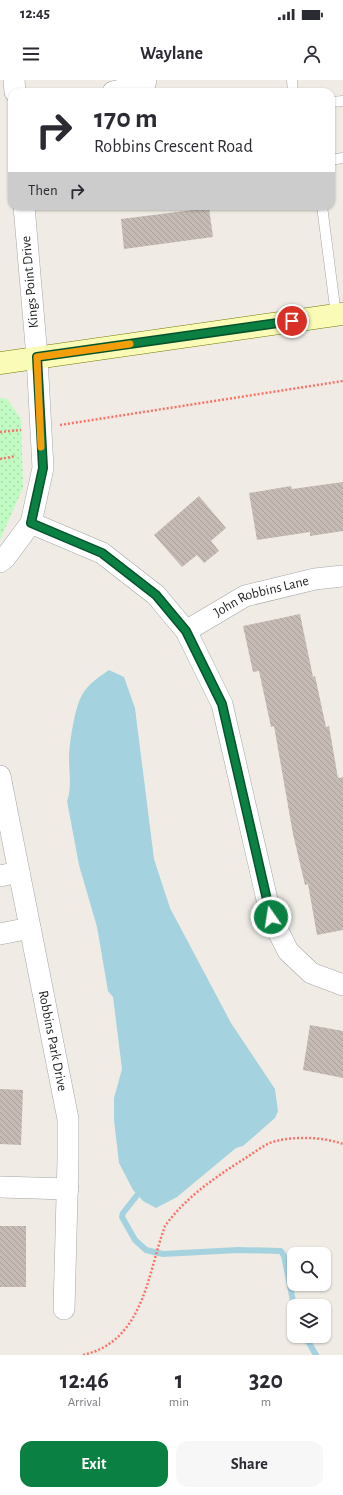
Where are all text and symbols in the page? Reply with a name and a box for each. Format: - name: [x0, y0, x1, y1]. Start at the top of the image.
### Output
- text: 12:45: [20, 6, 50, 21]
- icon: menu: [20, 43, 42, 65]
- icon: person: [301, 43, 323, 65]
- text: Waylane: [140, 45, 203, 63]
- icon: right: [28, 104, 80, 156]
- text: 170 m: [94, 105, 158, 133]
- text: Robbins Crescent Road: [94, 138, 253, 156]
- icon: right: [66, 180, 88, 202]
- text: Then: [28, 183, 58, 198]
- street label: Kings Point Drive: [19, 235, 41, 329]
- pin: [275, 304, 309, 338]
- icon: arrive: [281, 310, 303, 332]
- street label: John Robbins Lane: [212, 574, 310, 620]
- position arrow: [250, 896, 292, 938]
- street label: Robbins Park Drive: [36, 989, 69, 1092]
- map controls: [287, 1247, 331, 1343]
- button: search: [287, 1247, 331, 1291]
- button: layers: [287, 1299, 331, 1343]
- text: 12:46: [60, 1369, 109, 1393]
- text: 1: [175, 1369, 183, 1393]
- text: 320: [249, 1369, 283, 1393]
- text: Arrival: [68, 1396, 101, 1409]
- text: min: [169, 1396, 189, 1409]
- text: m: [261, 1396, 271, 1409]
- button: Exit: [20, 1441, 168, 1487]
- button: Share: [176, 1441, 323, 1487]

